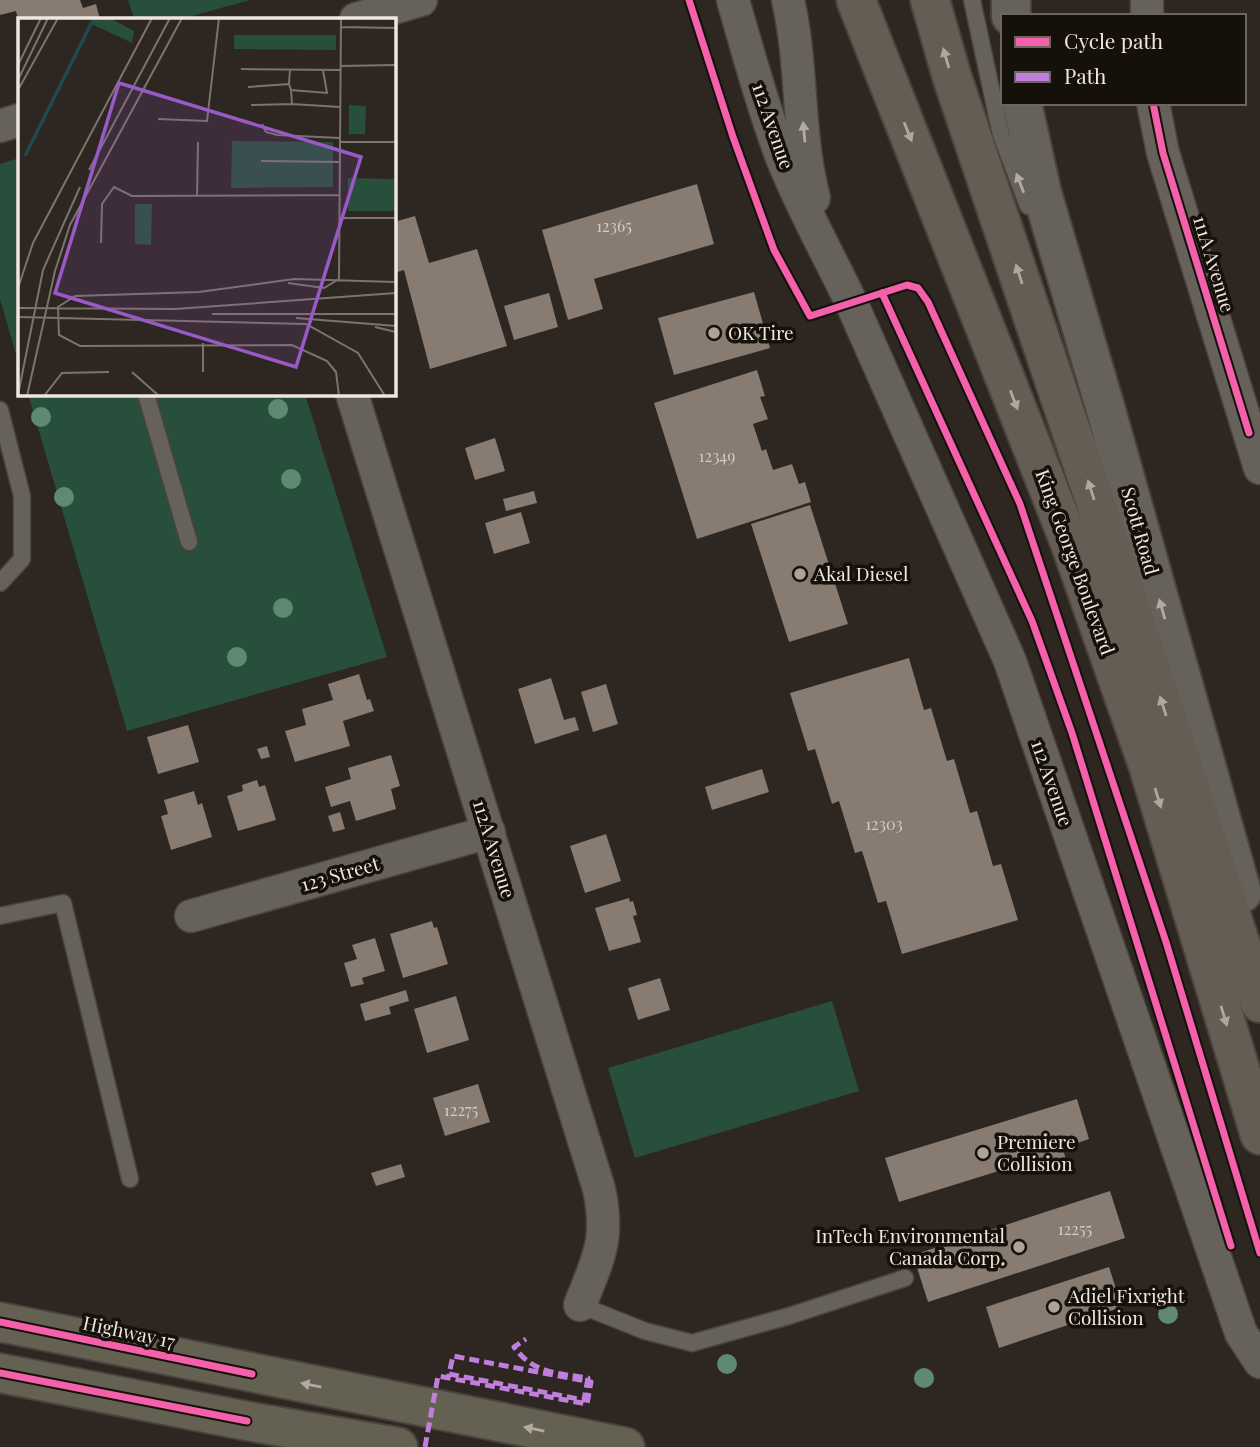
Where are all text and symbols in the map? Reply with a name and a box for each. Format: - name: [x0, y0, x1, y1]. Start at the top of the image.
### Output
- legend: [1001, 14, 1246, 105]
- inset map: [18, 18, 396, 396]
- text: Cycle path: [1064, 26, 1164, 54]
- one-way arrow: [941, 48, 951, 69]
- text: Path: [1064, 61, 1107, 89]
- street label: 112 Avenue: [747, 79, 801, 172]
- one-way arrow: [798, 121, 809, 143]
- one-way arrow: [903, 121, 914, 142]
- one-way arrow: [1014, 173, 1025, 194]
- street label: 111A Avenue: [1188, 212, 1242, 315]
- house number: 12365: [596, 215, 632, 236]
- one-way arrow: [1013, 263, 1024, 284]
- place label: OK Tire: [728, 319, 794, 345]
- marker: OK Tire: [706, 325, 722, 341]
- one-way arrow: [1009, 390, 1020, 411]
- house number: 12349: [699, 445, 735, 466]
- street label: King George Boulevard: [1030, 465, 1122, 658]
- one-way arrow: [1086, 479, 1096, 500]
- street label: Scott Road: [1116, 484, 1166, 578]
- place label: Akal Diesel: [813, 560, 909, 586]
- marker: Akal Diesel: [792, 566, 808, 582]
- one-way arrow: [1156, 598, 1166, 619]
- one-way arrow: [1157, 695, 1167, 716]
- street label: 112 Avenue: [1026, 736, 1080, 829]
- one-way arrow: [1153, 788, 1163, 809]
- street label: 112A Avenue: [468, 796, 522, 901]
- house number: 12303: [865, 813, 903, 834]
- street label: 123 Street: [297, 849, 382, 897]
- one-way arrow: [1219, 1006, 1229, 1027]
- house number: 12275: [444, 1099, 478, 1120]
- place label: Premiere Collision: [997, 1128, 1076, 1176]
- marker: Premiere Collision: [975, 1145, 991, 1161]
- house number: 12255: [1058, 1218, 1092, 1239]
- place label: InTech Environmental Canada Corp.: [815, 1222, 1006, 1270]
- marker: InTech Environmental Canada Corp.: [1011, 1239, 1027, 1255]
- place label: Adiel Fixright Collision: [1067, 1282, 1185, 1330]
- marker: Adiel Fixright Collision: [1046, 1299, 1062, 1315]
- street label: Highway 17: [81, 1309, 178, 1354]
- one-way arrow: [300, 1380, 322, 1391]
- one-way arrow: [523, 1423, 545, 1434]

